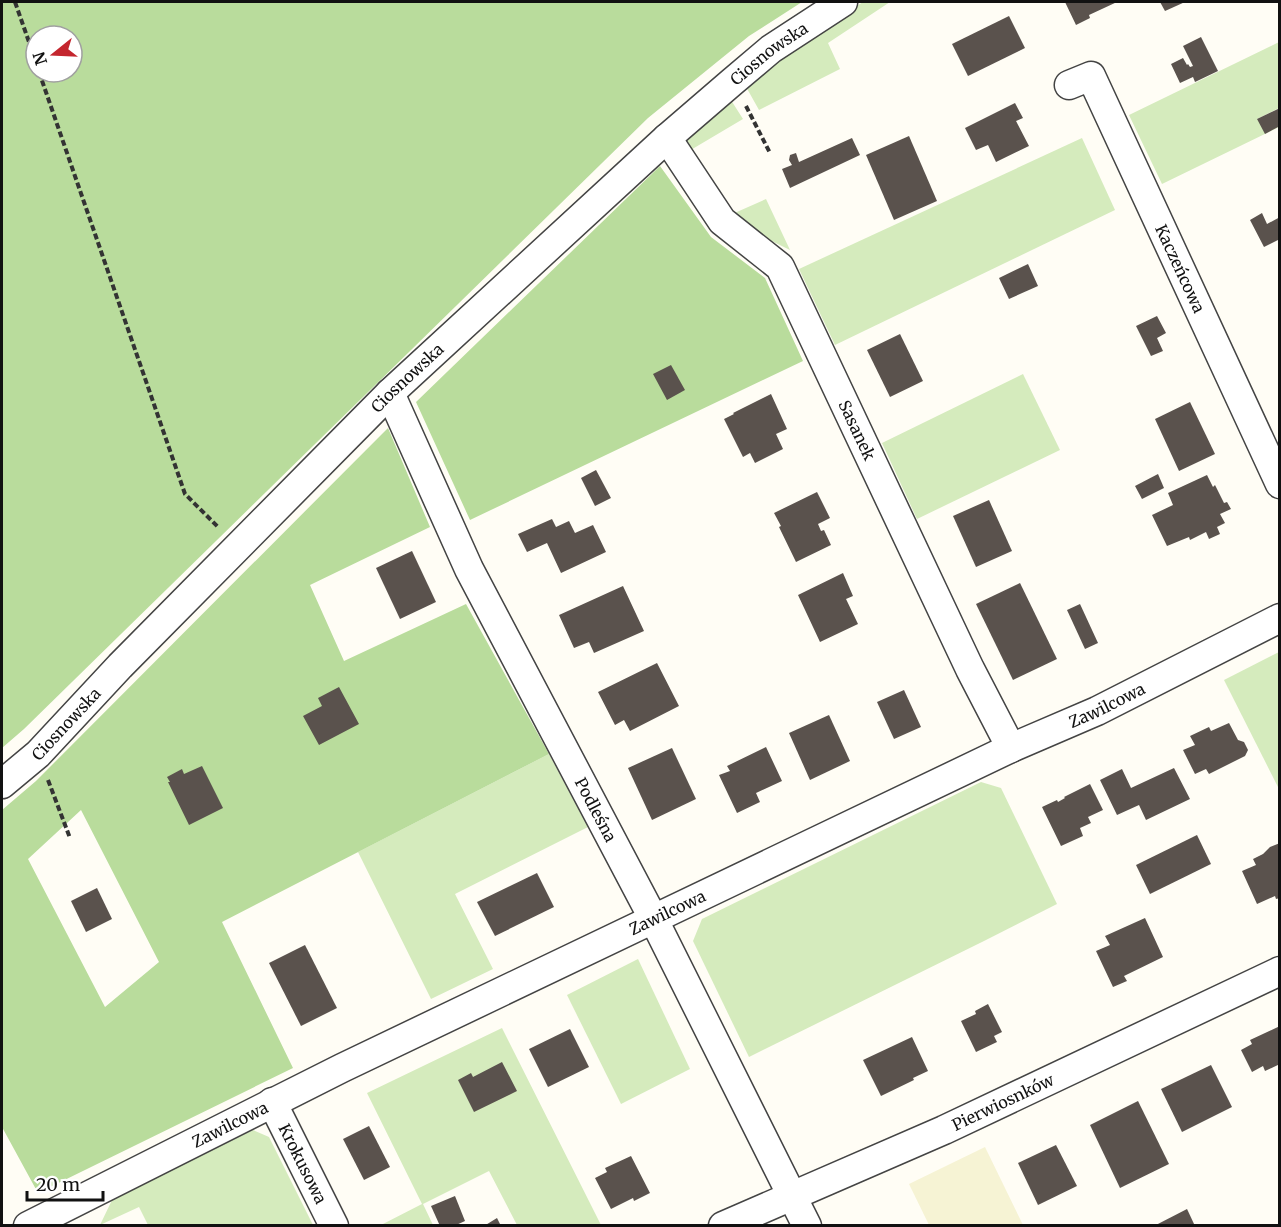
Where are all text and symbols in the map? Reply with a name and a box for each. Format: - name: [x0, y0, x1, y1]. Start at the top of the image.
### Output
- street label: Ciosnowska: [726, 18, 812, 89]
- north arrow: [24, 24, 84, 84]
- text: N: [28, 49, 51, 68]
- street label: Kaczeńcowa: [1151, 221, 1209, 316]
- street label: Ciosnowska: [367, 339, 448, 417]
- street label: Sasanek: [834, 397, 880, 464]
- street label: Zawilcowa: [1066, 678, 1149, 732]
- street label: Ciosnowska: [27, 683, 105, 764]
- street label: Podleśna: [571, 774, 621, 846]
- street label: Zawilcowa: [626, 886, 709, 939]
- street label: Pierwiosnków: [949, 1069, 1057, 1135]
- street label: Zawilcowa: [189, 1097, 271, 1152]
- street label: Krokusowa: [275, 1120, 331, 1207]
- scale bar: [27, 1164, 104, 1202]
- text: 20 m: [36, 1173, 80, 1196]

